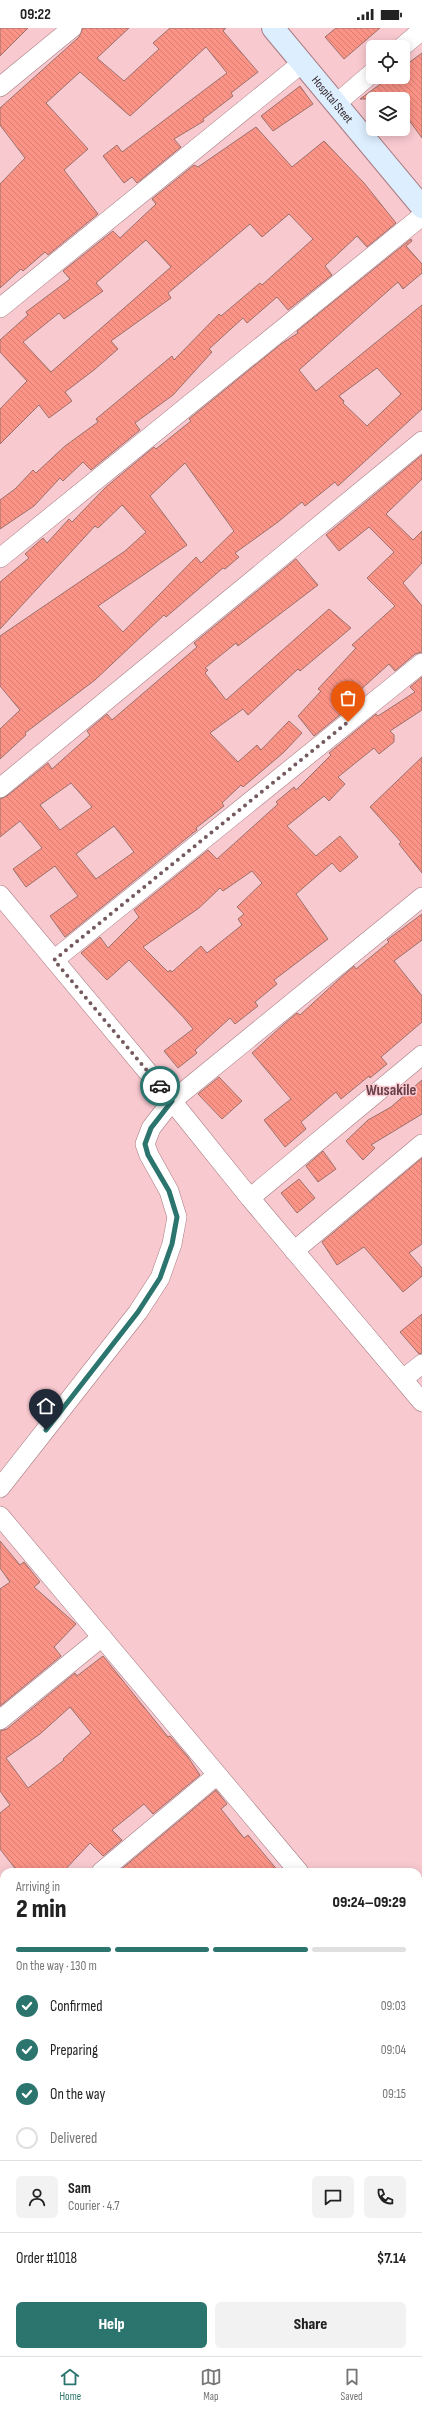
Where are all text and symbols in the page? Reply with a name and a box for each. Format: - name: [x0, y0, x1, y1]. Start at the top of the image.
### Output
- text: 09:22: [20, 5, 51, 24]
- map controls: [366, 40, 410, 136]
- button: locate: [366, 40, 410, 84]
- street label: Hospital Steet: [308, 73, 356, 127]
- button: layers: [366, 92, 410, 136]
- pin: [331, 681, 365, 722]
- icon: bag: [337, 687, 359, 709]
- courier: [140, 1066, 180, 1106]
- icon: car: [149, 1075, 171, 1097]
- district label: Wusakile: [366, 1081, 417, 1100]
- pin: [29, 1389, 63, 1430]
- icon: home: [35, 1395, 57, 1417]
- text: Arriving in: [16, 1879, 60, 1895]
- text: 09:24–09:29: [333, 1893, 406, 1912]
- text: 2 min: [16, 1894, 66, 1925]
- text: On the way · 130 m: [16, 1958, 97, 1974]
- icon: check: [16, 1995, 38, 2017]
- text: Confirmed: [50, 1997, 103, 2016]
- text: 09:03: [381, 1998, 406, 2014]
- icon: check: [16, 2039, 38, 2061]
- text: Preparing: [50, 2041, 98, 2060]
- text: 09:04: [381, 2042, 406, 2058]
- icon: check: [16, 2083, 38, 2105]
- text: On the way: [50, 2085, 105, 2104]
- text: 09:15: [382, 2086, 406, 2102]
- text: Delivered: [50, 2129, 97, 2148]
- button: person: [16, 2176, 58, 2218]
- button: chat: [312, 2176, 354, 2218]
- button: phone: [364, 2176, 406, 2218]
- text: Sam: [68, 2179, 91, 2198]
- text: Courier · 4.7: [68, 2198, 120, 2214]
- text: Order #1018: [16, 2249, 77, 2268]
- text: $7.14: [377, 2249, 406, 2268]
- button: Help: [16, 2302, 207, 2348]
- button: Share: [215, 2302, 406, 2348]
- tab: Home: [59, 2366, 81, 2403]
- tab: Map: [200, 2366, 222, 2403]
- tab: Saved: [341, 2366, 363, 2403]

